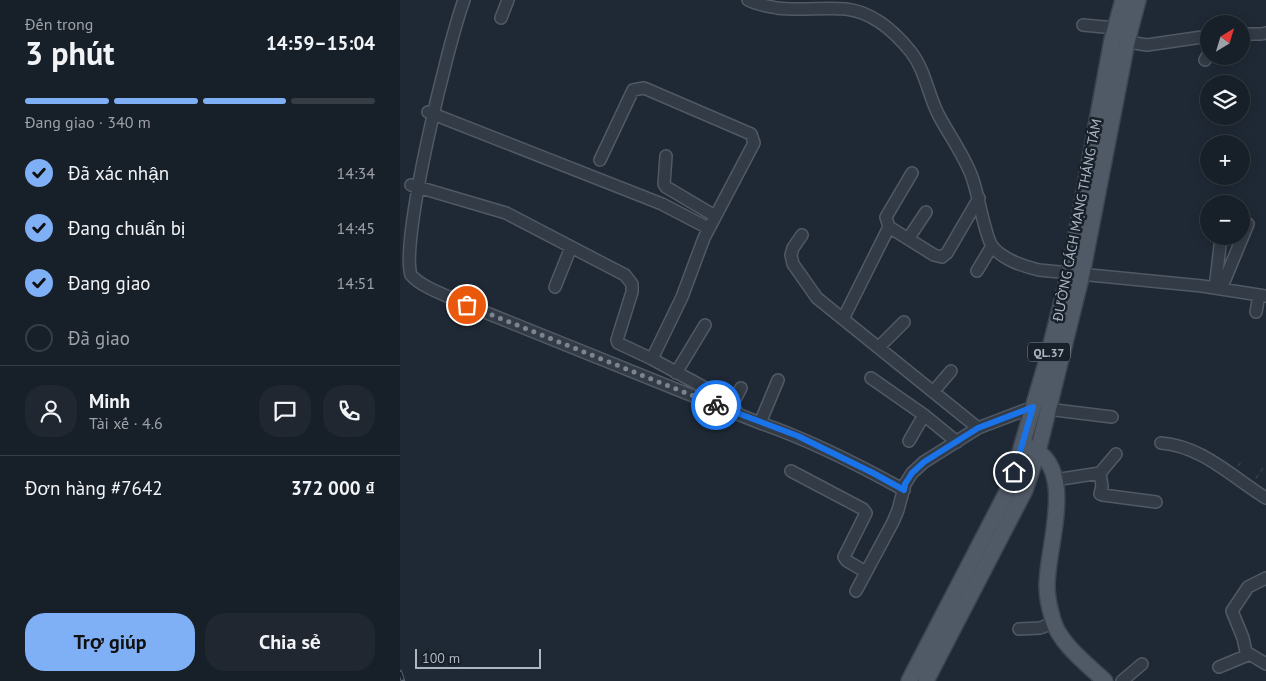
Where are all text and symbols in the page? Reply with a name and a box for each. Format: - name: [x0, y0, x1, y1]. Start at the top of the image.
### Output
- text: Đến trong: [25, 14, 93, 34]
- north arrow: [1200, 15, 1250, 65]
- map controls: [1200, 15, 1250, 245]
- text: 14:59–15:04: [266, 31, 375, 55]
- text: 3 phút: [25, 32, 114, 74]
- button: layers: [1200, 75, 1250, 125]
- text: Đang giao · 340 m: [25, 112, 151, 132]
- street label: ĐƯỜNG CÁCH MẠNG THÁNG TÁM: [1048, 117, 1105, 324]
- button: +: [1200, 135, 1250, 185]
- icon: check: [25, 159, 53, 187]
- text: Đã xác nhận: [68, 161, 169, 185]
- text: 14:34: [337, 163, 375, 183]
- button: −: [1200, 195, 1250, 245]
- icon: check: [25, 214, 53, 242]
- text: Đang chuẩn bị: [68, 216, 185, 240]
- text: 14:45: [337, 218, 375, 238]
- icon: check: [25, 269, 53, 297]
- text: Đang giao: [68, 271, 151, 295]
- text: 14:51: [337, 273, 375, 293]
- pin: [446, 284, 488, 326]
- icon: bag: [453, 291, 481, 319]
- text: Đã giao: [68, 326, 130, 350]
- road number: QL.37: [1028, 342, 1070, 362]
- courier: [691, 380, 741, 430]
- button: person: [25, 385, 77, 437]
- button: chat: [259, 385, 311, 437]
- button: phone: [323, 385, 375, 437]
- text: Minh: [89, 389, 130, 413]
- icon: bike: [702, 391, 730, 419]
- text: Tài xế · 4.6: [89, 413, 163, 433]
- pin: [993, 451, 1035, 493]
- icon: home: [1000, 458, 1028, 486]
- text: Đơn hàng #7642: [25, 476, 163, 500]
- text: 372 000 ₫: [291, 476, 375, 500]
- button: Trợ giúp: [25, 613, 195, 671]
- button: Chia sẻ: [205, 613, 375, 671]
- scale bar: [415, 646, 541, 669]
- text: 100 m: [422, 649, 460, 667]

